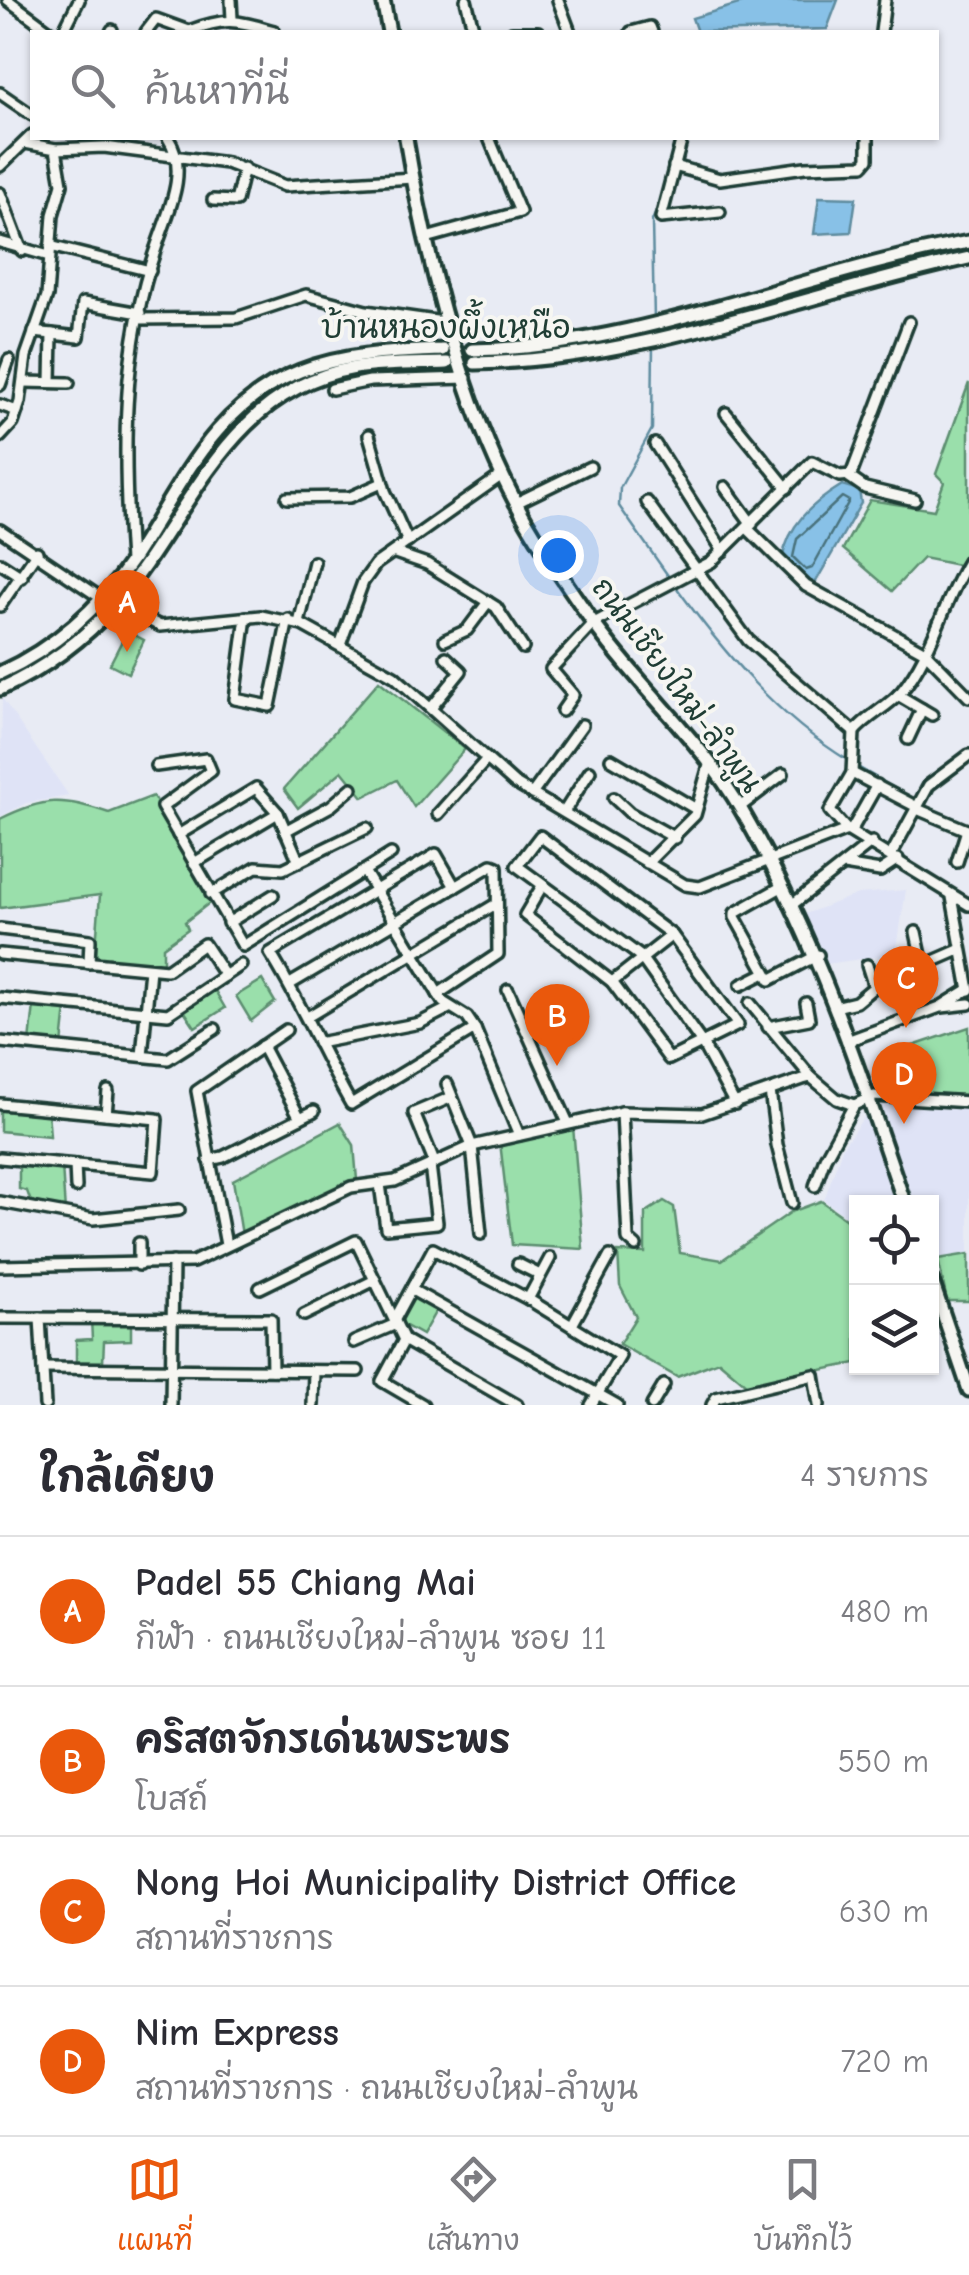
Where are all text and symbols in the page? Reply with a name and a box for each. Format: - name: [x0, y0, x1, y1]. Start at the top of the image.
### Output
- search box: [30, 30, 939, 140]
- icon: search: [65, 58, 120, 113]
- text: ค้นหาที่นี่: [145, 70, 289, 114]
- district label: บ้านหนองผึ้งเหนือ: [321, 298, 571, 346]
- your location: [533, 530, 584, 581]
- street label: ถนนเชียงใหม่-ลำพูน: [581, 569, 771, 802]
- pin: A: [94, 570, 160, 652]
- pin: C: [874, 946, 938, 1028]
- pin: B: [524, 984, 590, 1066]
- pin: D: [872, 1042, 936, 1124]
- map controls: [849, 1195, 939, 1375]
- button: locate: [849, 1195, 939, 1285]
- button: layers: [849, 1285, 939, 1375]
- text: ใกล้เคียง: [40, 1453, 215, 1502]
- text: 4 รายการ: [800, 1457, 929, 1494]
- text: Padel 55 Chiang Mai: [135, 1561, 476, 1605]
- text: A: [64, 1593, 81, 1630]
- text: 480 m: [840, 1593, 929, 1630]
- text: กีฬา · ถนนเชียงใหม่-ลำพูน ซอย 11: [135, 1620, 606, 1657]
- text: คริสตจักรเด่นพระพร: [135, 1718, 510, 1762]
- text: B: [63, 1743, 82, 1780]
- text: 550 m: [838, 1743, 929, 1780]
- text: โบสถ์: [135, 1781, 208, 1818]
- text: Nong Hoi Municipality District Office: [135, 1861, 736, 1905]
- text: C: [63, 1893, 82, 1930]
- text: 630 m: [839, 1893, 929, 1930]
- text: สถานที่ราชการ: [135, 1920, 334, 1957]
- text: Nim Express: [135, 2011, 339, 2055]
- text: D: [63, 2043, 82, 2080]
- text: 720 m: [840, 2043, 929, 2080]
- text: สถานที่ราชการ · ถนนเชียงใหม่-ลำพูน: [135, 2070, 638, 2107]
- tab: แผนที่: [117, 2152, 193, 2261]
- tab: เส้นทาง: [427, 2152, 519, 2261]
- tab: บันทึกไว้: [754, 2152, 852, 2261]

